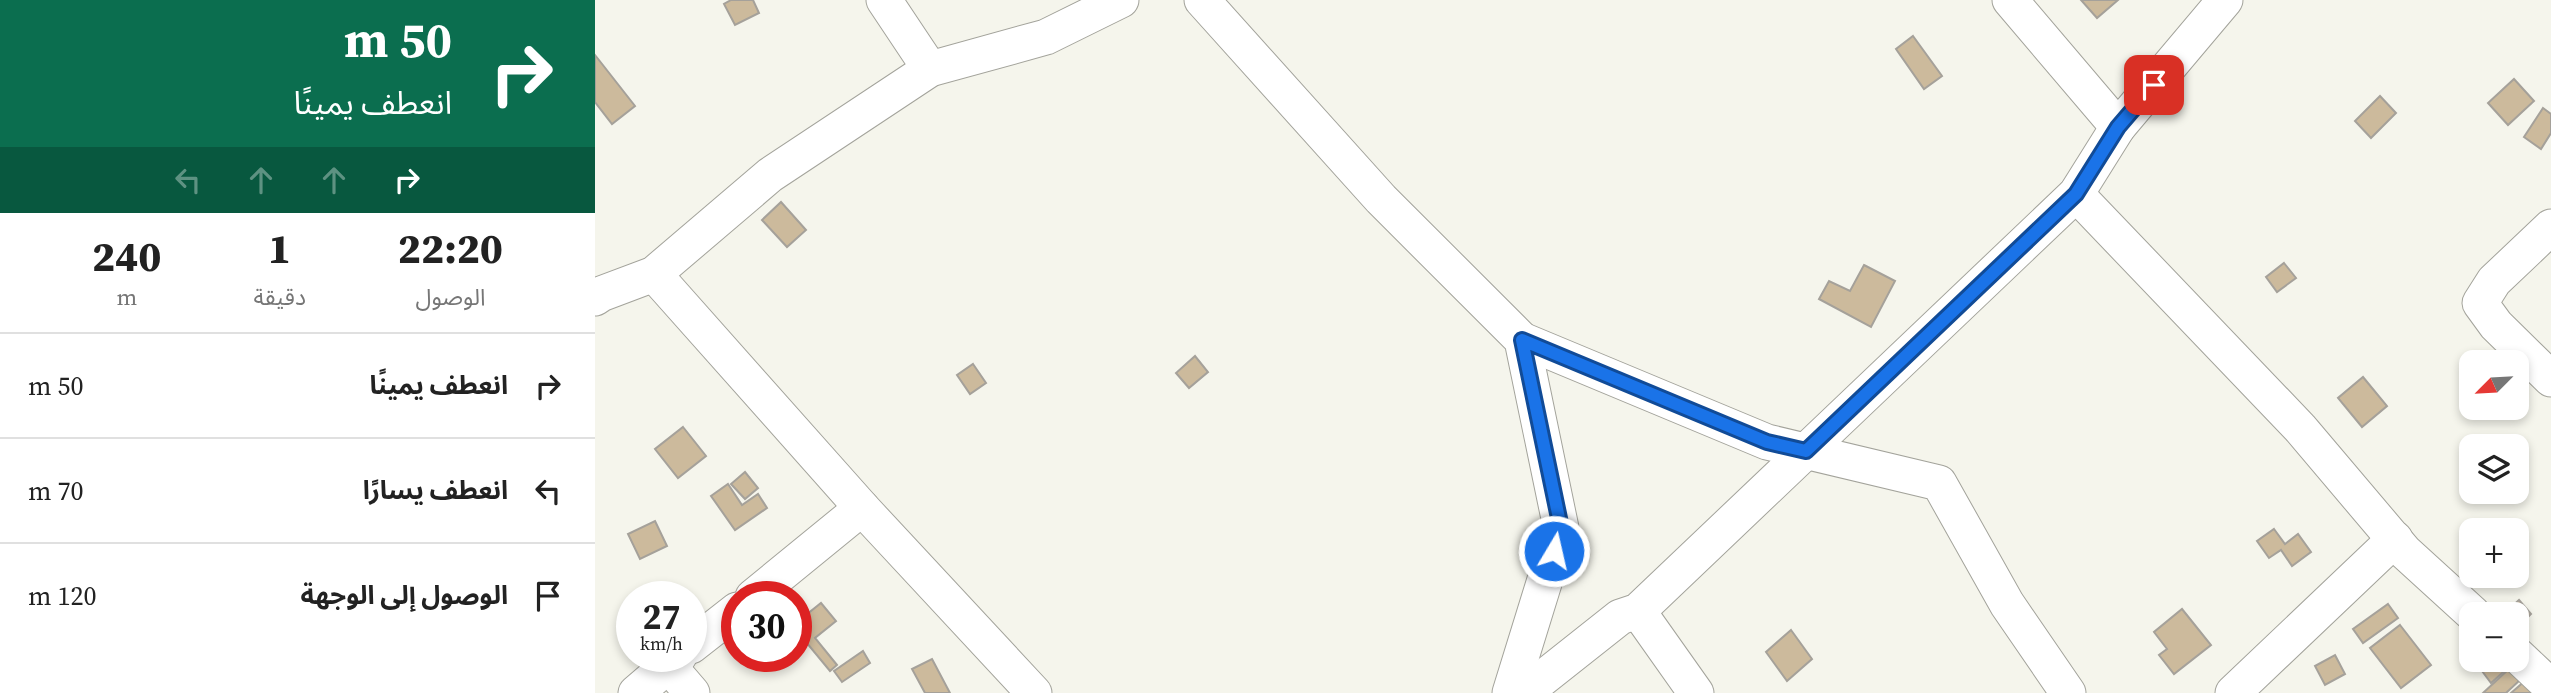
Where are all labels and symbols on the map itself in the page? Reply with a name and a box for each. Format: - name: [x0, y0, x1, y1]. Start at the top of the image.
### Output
- pin: [2124, 55, 2184, 115]
- north arrow: [2459, 350, 2529, 420]
- position arrow: [1517, 514, 1591, 588]
- speed limit sign: 30: [721, 581, 812, 672]

